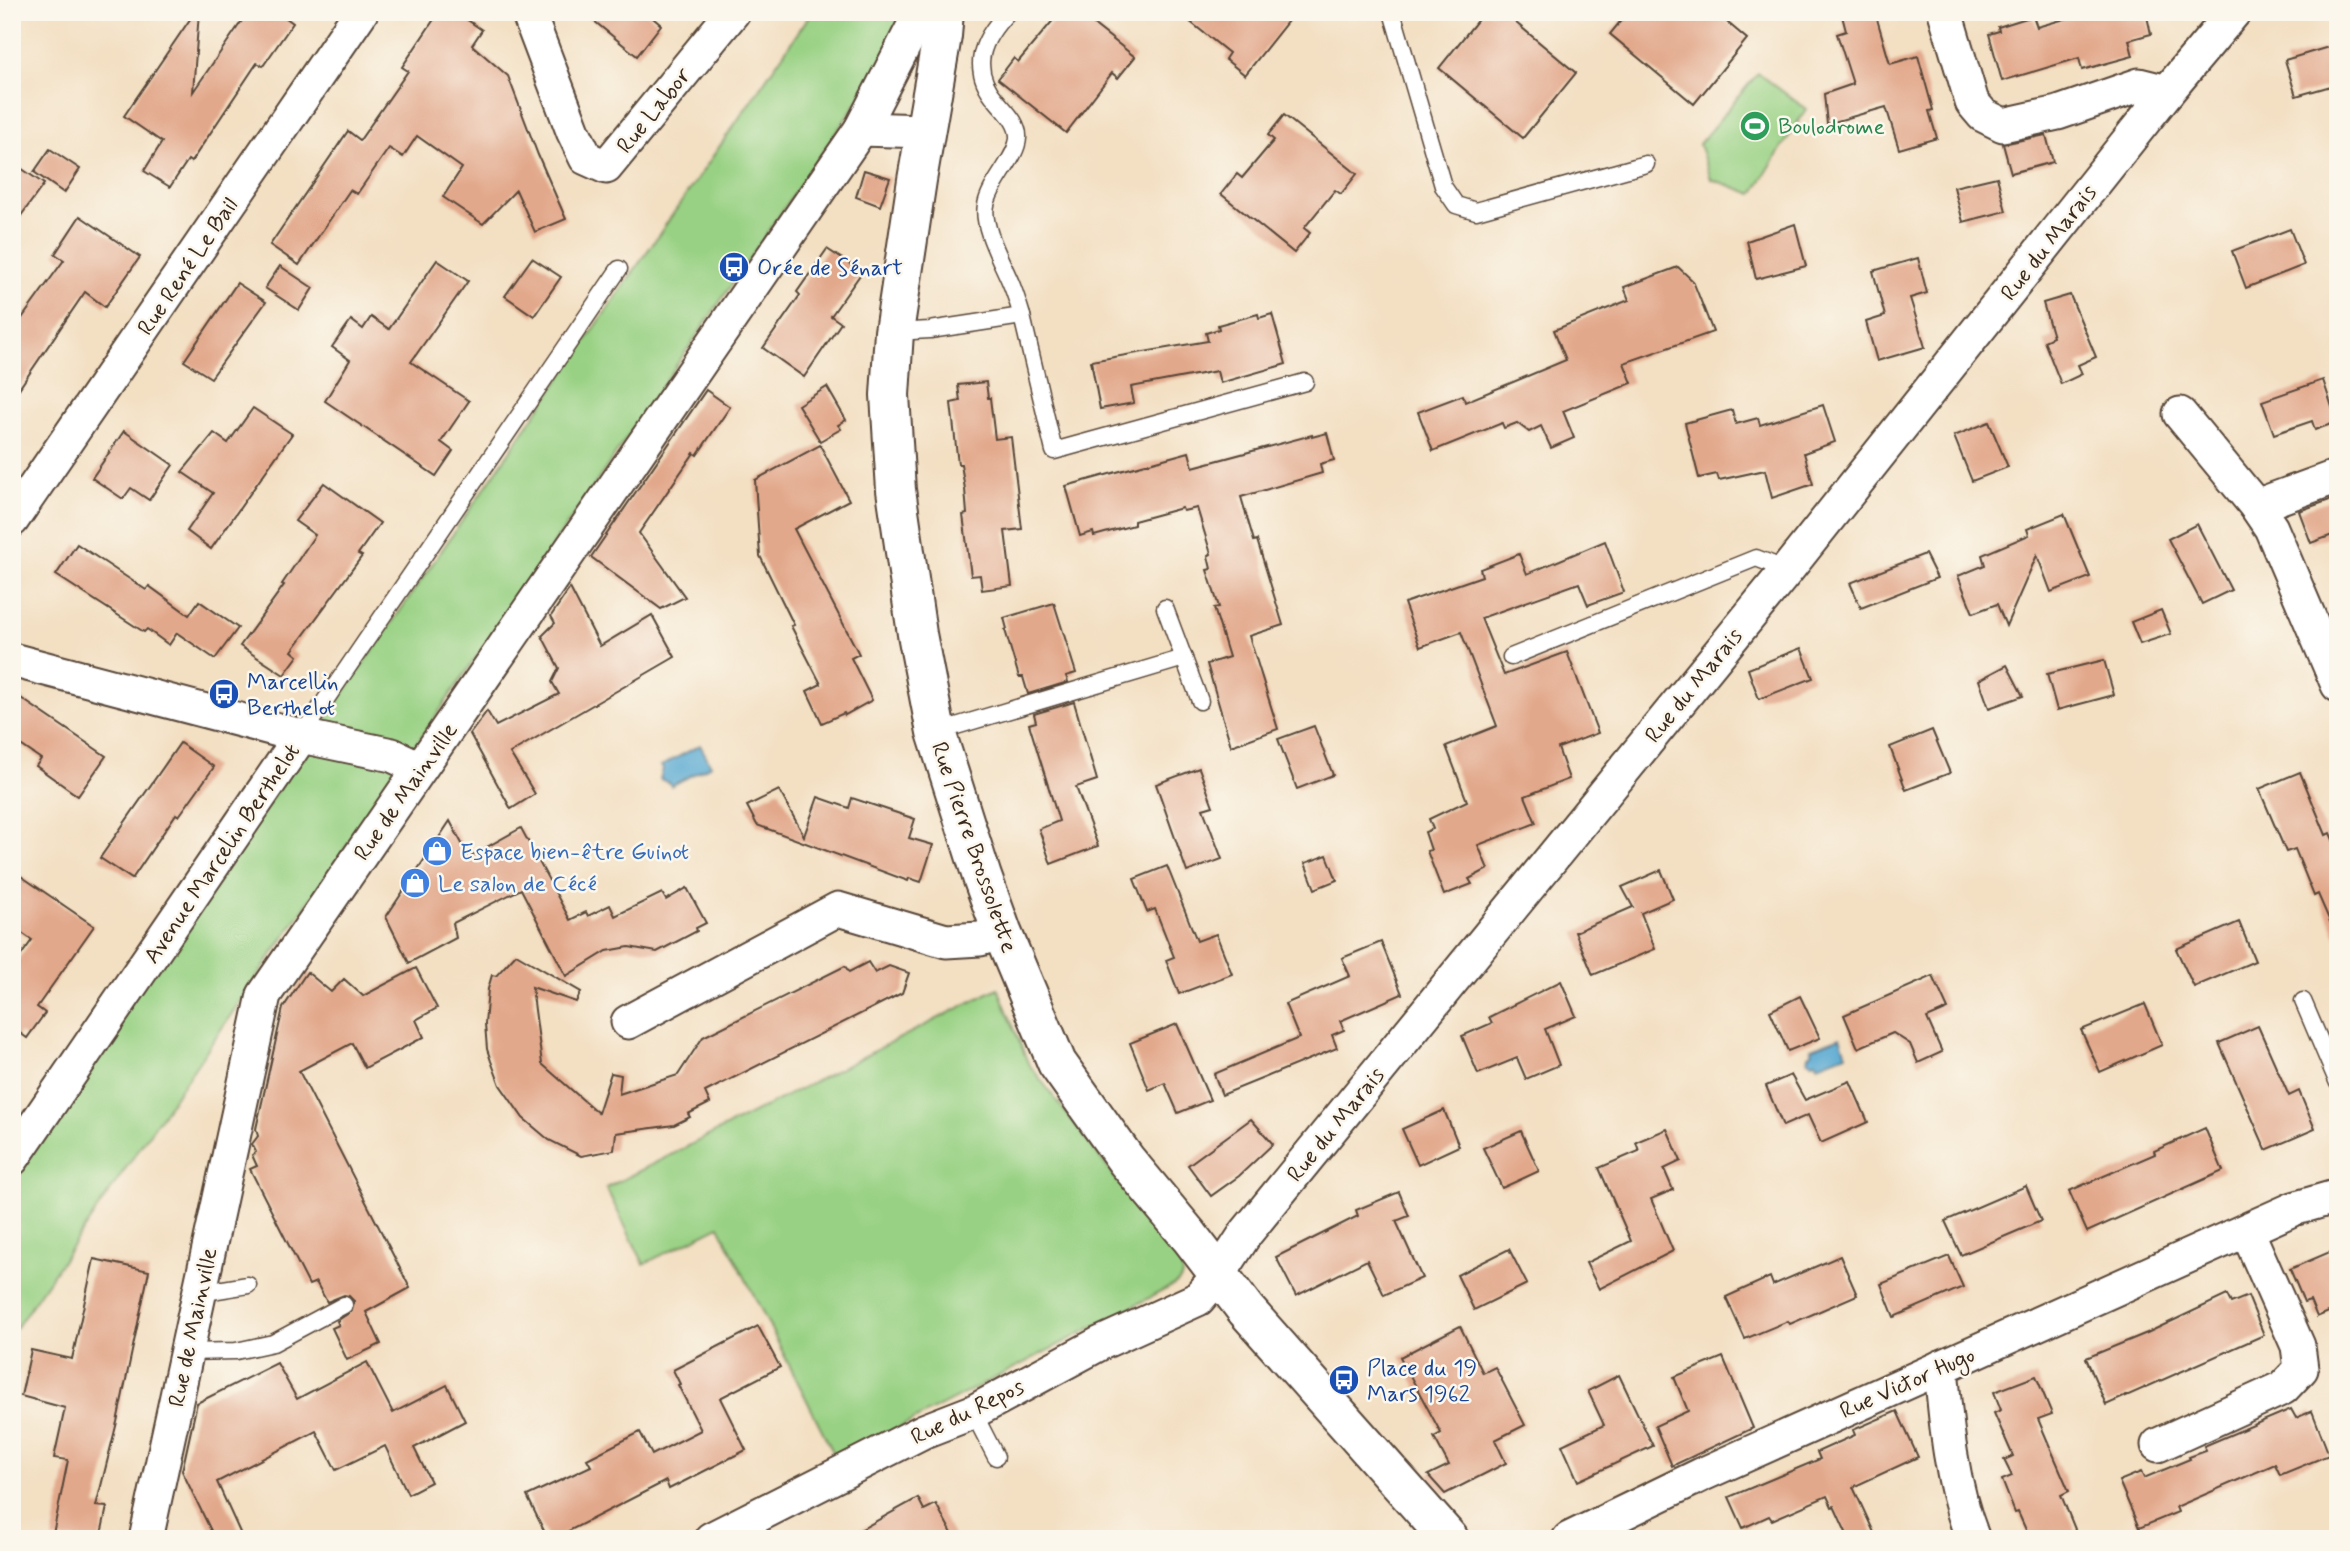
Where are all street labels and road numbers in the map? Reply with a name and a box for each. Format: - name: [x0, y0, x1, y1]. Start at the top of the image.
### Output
- street label: Rue Labor: [611, 62, 699, 161]
- street label: Rue du Marais: [1995, 179, 2104, 308]
- street label: Rue René Le Bail: [131, 192, 246, 342]
- street label: Rue du Marais: [1639, 623, 1750, 750]
- street label: Rue de Mainville: [348, 717, 465, 867]
- street label: Avenue Marcelin Berthelot: [138, 738, 308, 970]
- street label: Rue Pierre Brossolette: [923, 738, 1023, 957]
- street label: Rue du Marais: [1281, 1062, 1392, 1189]
- street label: Rue de Mainville: [162, 1245, 225, 1410]
- street label: Rue Victor Hugo: [1836, 1341, 1981, 1429]
- street label: Rue du Repos: [906, 1372, 1030, 1453]

